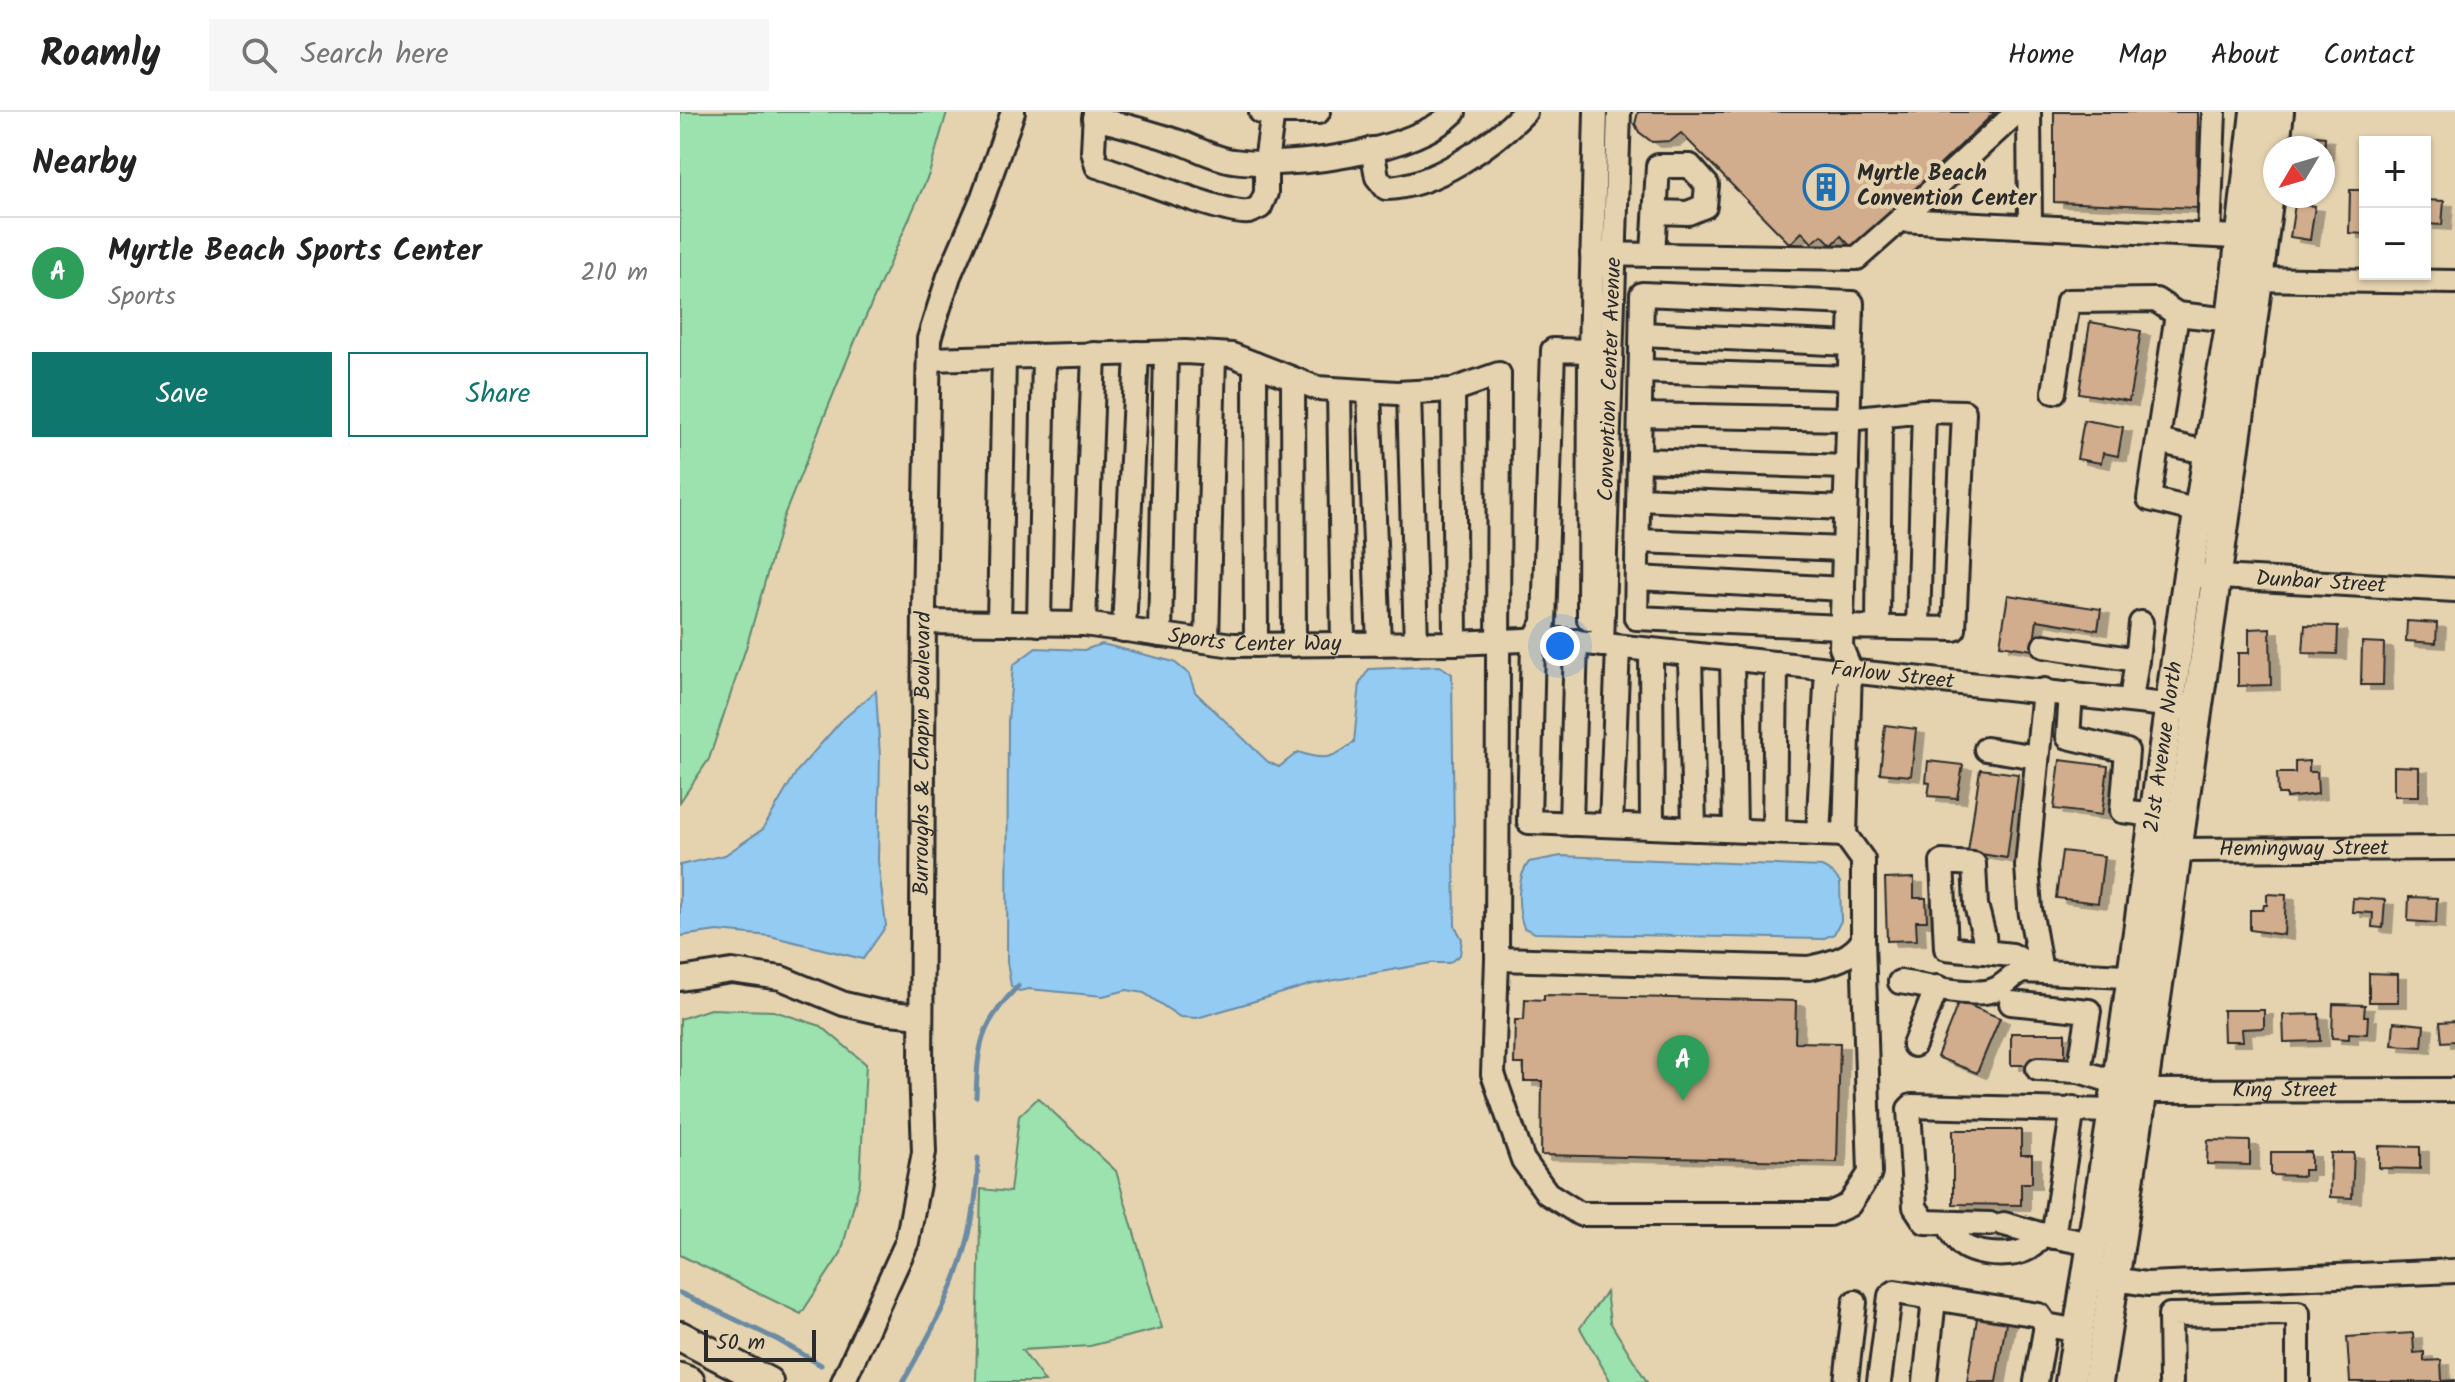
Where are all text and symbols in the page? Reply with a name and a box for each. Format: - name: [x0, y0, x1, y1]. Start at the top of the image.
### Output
- search box: [209, 19, 769, 91]
- text: Roamly: [40, 25, 161, 85]
- text: Search here: [301, 31, 448, 79]
- icon: search: [237, 33, 281, 77]
- text: Home: [2008, 33, 2074, 78]
- text: Map: [2118, 33, 2167, 78]
- text: About: [2211, 33, 2279, 78]
- text: Contact: [2323, 33, 2415, 78]
- north arrow: [2263, 136, 2335, 208]
- map controls: [2359, 136, 2431, 280]
- button: +: [2359, 136, 2431, 208]
- text: Nearby: [32, 137, 137, 191]
- place label: Myrtle Beach Convention Center: [1857, 157, 2037, 217]
- building icon: Myrtle Beach Convention Center: [1802, 163, 1850, 211]
- button: −: [2359, 208, 2431, 280]
- text: Myrtle Beach Sports Center: [108, 228, 482, 276]
- text: A: [50, 252, 66, 294]
- text: 210 m: [581, 252, 648, 294]
- street label: Convention Center Avenue: [1589, 256, 1632, 502]
- text: Sports: [108, 276, 176, 318]
- button: Save: [32, 352, 332, 437]
- button: Share: [348, 352, 648, 437]
- street label: Dunbar Street: [2255, 562, 2387, 604]
- street label: Burroughs & Chapin Boulevard: [905, 610, 941, 896]
- street label: Sports Center Way: [1166, 619, 1342, 662]
- your location: [1540, 626, 1580, 666]
- street label: Farlow Street: [1829, 652, 1956, 700]
- street label: 21st Avenue North: [2135, 659, 2193, 835]
- street label: Hemingway Street: [2219, 831, 2389, 867]
- pin: A: [1657, 1035, 1709, 1101]
- street label: King Street: [2232, 1073, 2338, 1108]
- scale bar: [704, 1326, 816, 1362]
- text: 50 m: [716, 1326, 765, 1361]

